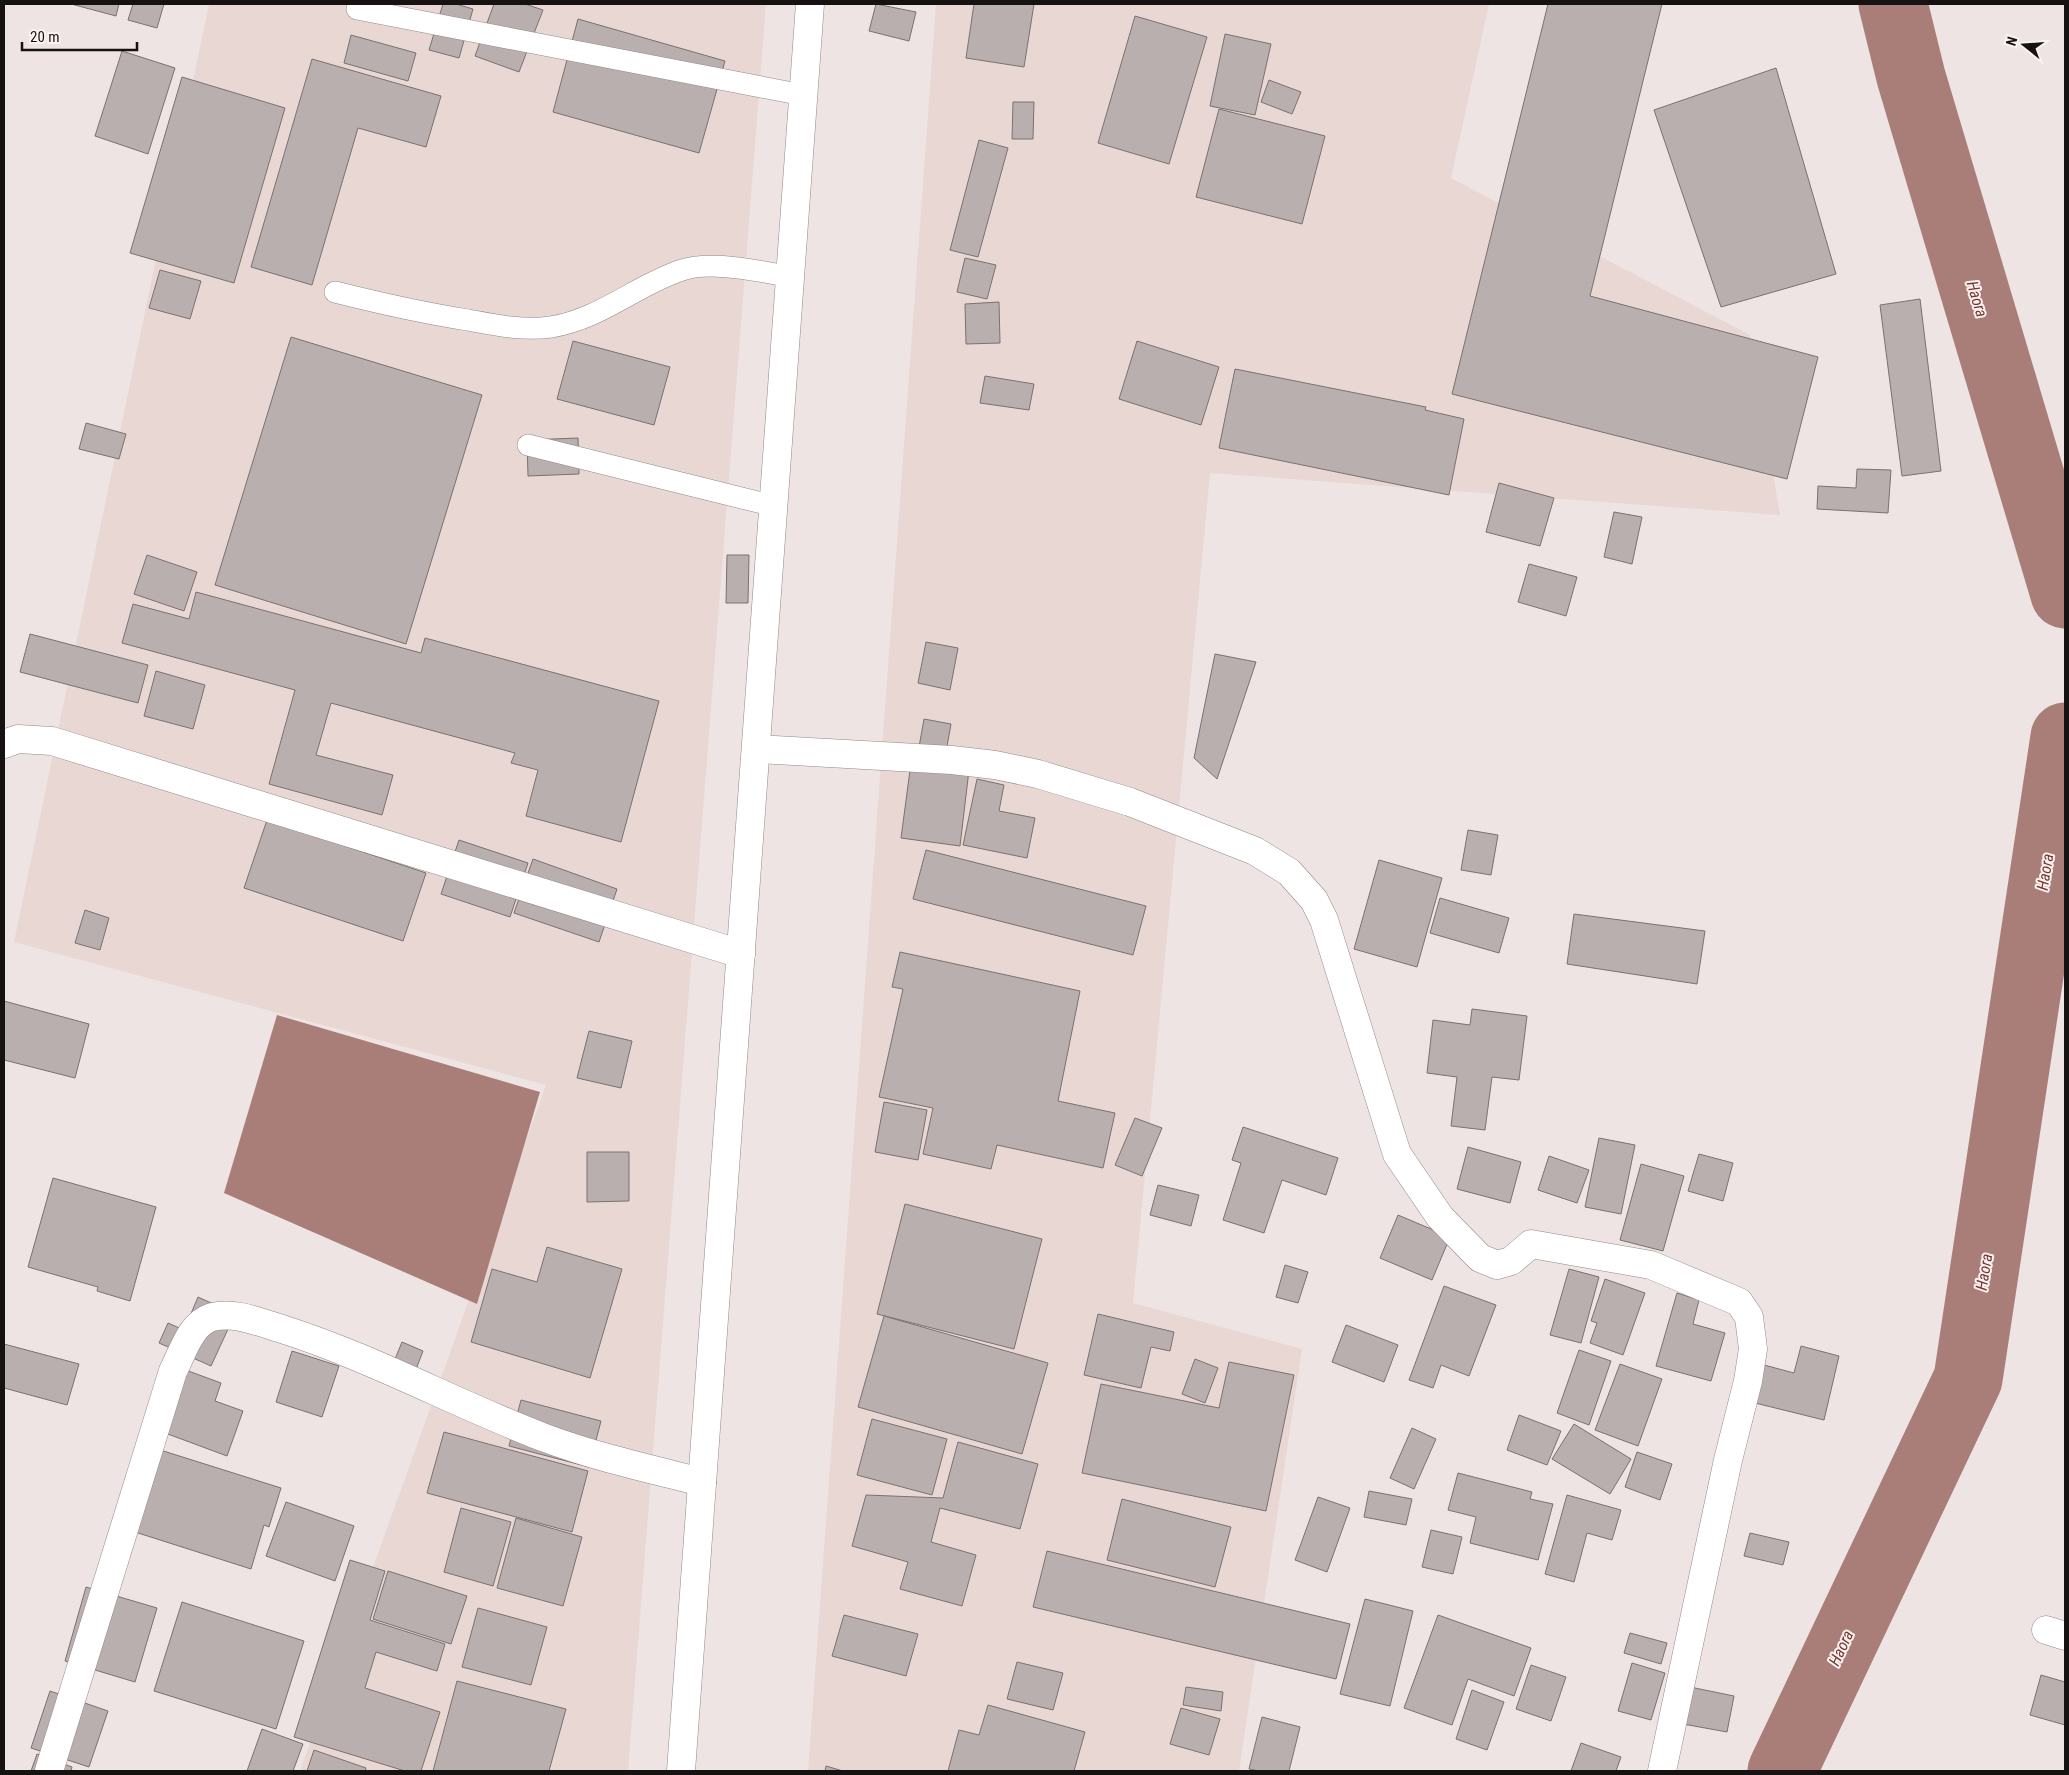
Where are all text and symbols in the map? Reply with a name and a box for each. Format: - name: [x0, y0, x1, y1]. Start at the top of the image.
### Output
- scale bar: [22, 20, 138, 52]
- north arrow: [1999, 20, 2049, 70]
- text: 20 m: [30, 28, 60, 46]
- text: N: [2003, 35, 2020, 48]
- water label: Haora: [1963, 279, 1991, 319]
- water label: Haora: [2033, 852, 2057, 892]
- water label: Haora: [1972, 1252, 1996, 1292]
- water label: Haora: [1825, 1627, 1857, 1669]

